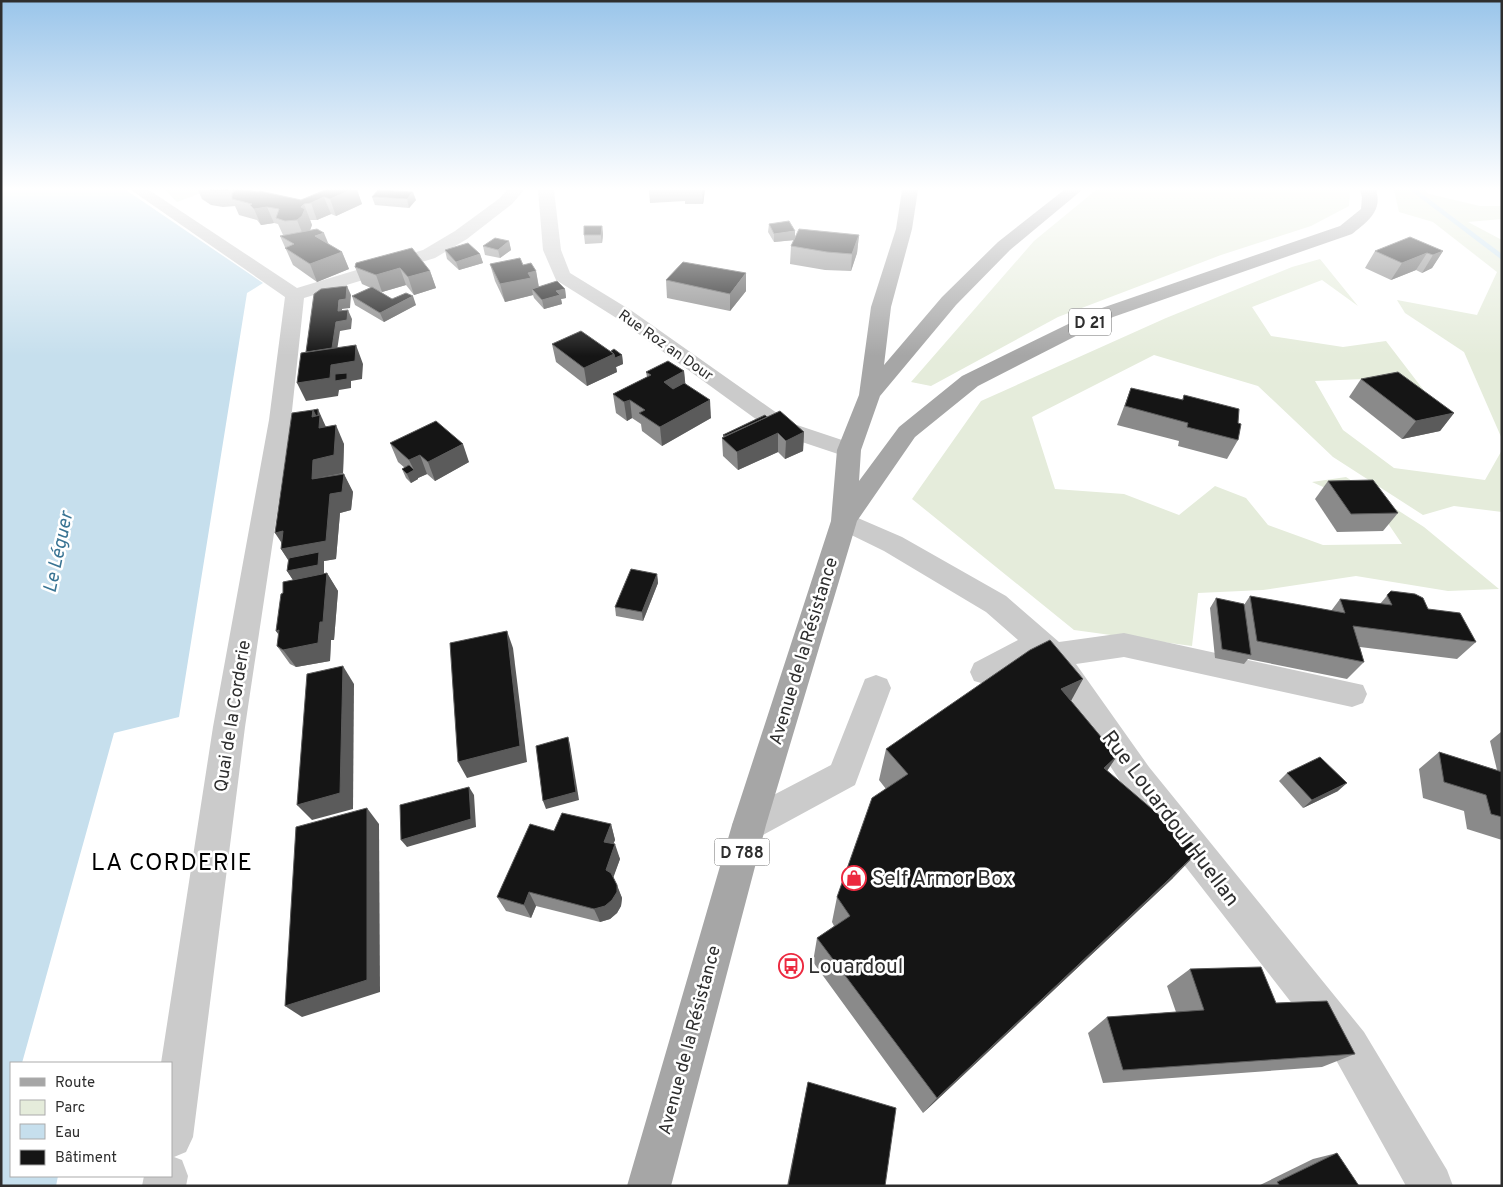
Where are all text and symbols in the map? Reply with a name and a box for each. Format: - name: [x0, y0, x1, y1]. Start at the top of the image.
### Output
- street label: Rue Roz an Dour: [614, 306, 716, 386]
- road number: D 21: [1069, 308, 1111, 336]
- water label: Le Léguer: [39, 508, 80, 595]
- street label: Avenue de la Résistance: [765, 555, 844, 748]
- street label: Quai de la Corderie: [210, 639, 257, 794]
- street label: Rue Louardoul Huellan: [1095, 725, 1245, 912]
- road number: D 788: [714, 839, 770, 866]
- district label: LA CORDERIE: [91, 849, 253, 879]
- shop icon: Self Armor Box: [841, 865, 867, 891]
- place label: Self Armor Box: [872, 866, 1013, 893]
- street label: Avenue de la Résistance: [654, 943, 727, 1137]
- bus stop icon: Louardoul: [778, 953, 804, 979]
- place label: Louardoul: [808, 954, 903, 981]
- legend: [10, 1062, 172, 1177]
- text: Route: [55, 1074, 95, 1093]
- text: Parc: [55, 1099, 85, 1118]
- text: Eau: [55, 1124, 80, 1143]
- text: Bâtiment: [55, 1149, 117, 1168]

